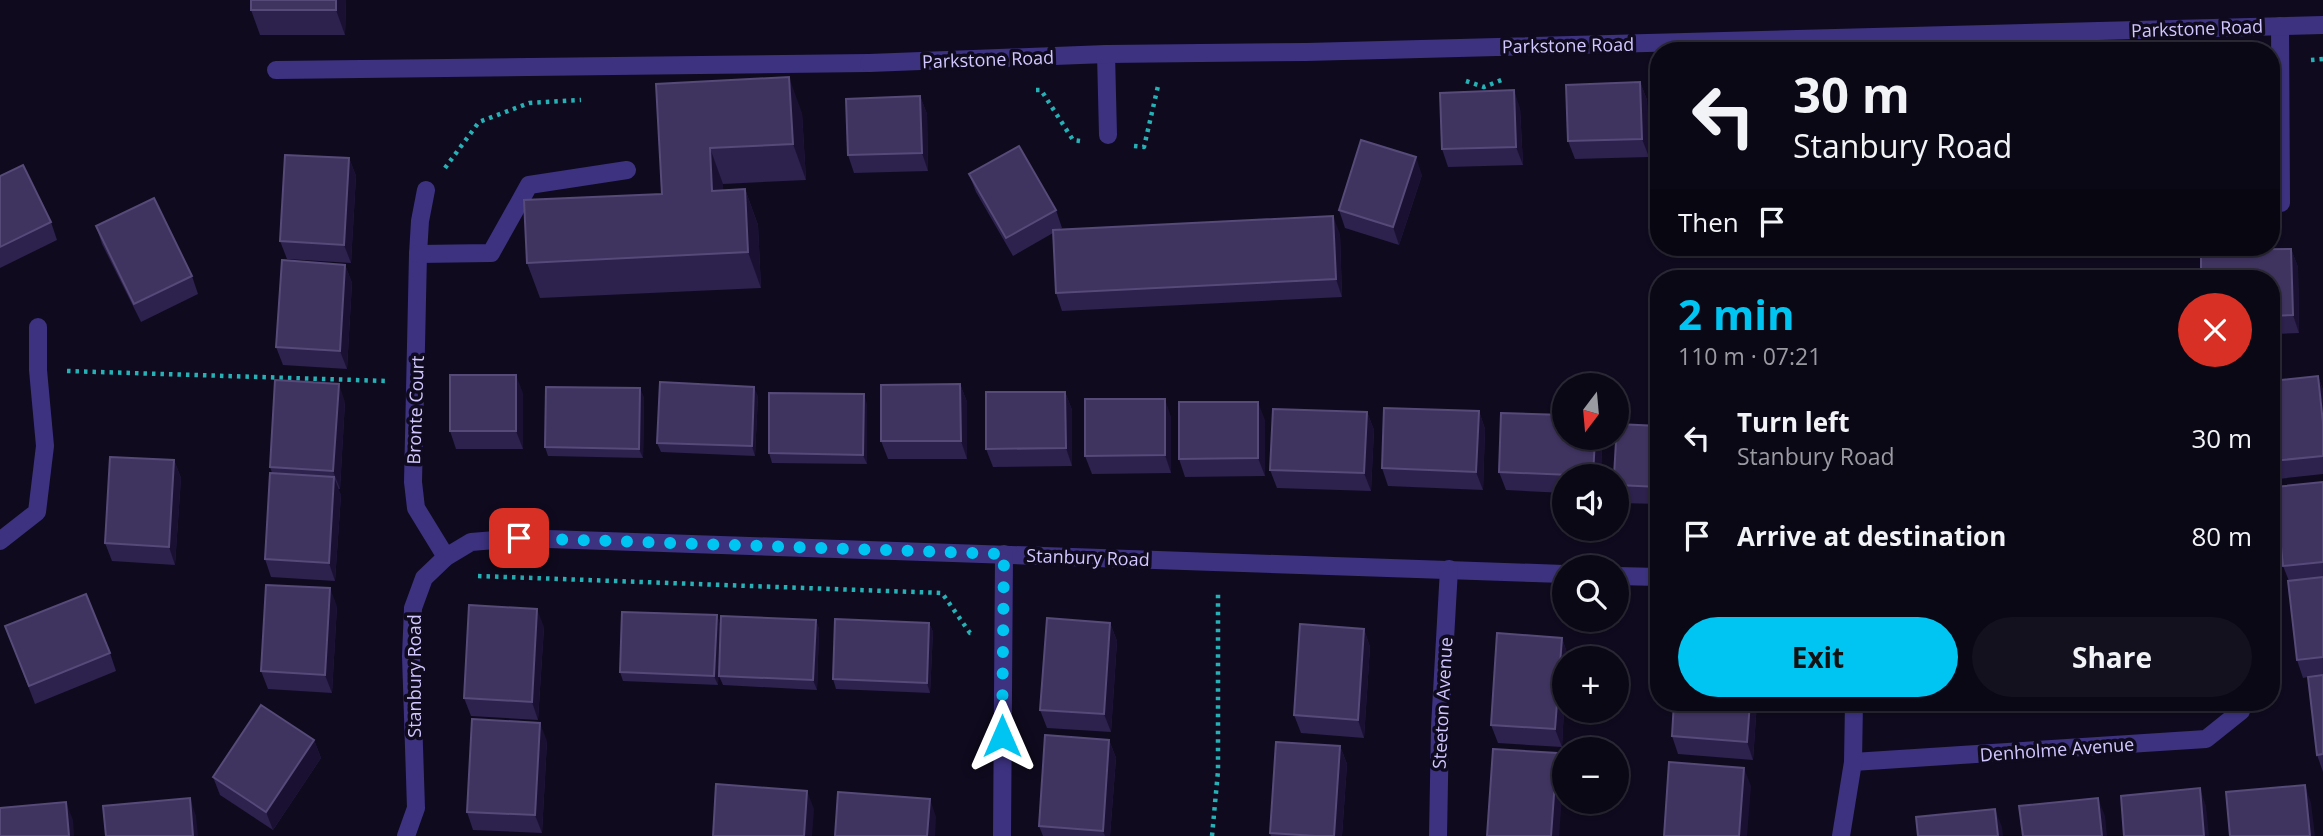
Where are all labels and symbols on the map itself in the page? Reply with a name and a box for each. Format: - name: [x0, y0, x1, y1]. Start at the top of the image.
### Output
- street label: Parkstone Road: [2130, 14, 2264, 42]
- street label: Parkstone Road: [1502, 32, 1634, 58]
- street label: Parkstone Road: [921, 45, 1055, 73]
- street label: Bronte Court: [401, 355, 429, 465]
- north arrow: [1552, 373, 1629, 450]
- pin: [489, 508, 549, 568]
- street label: Stanbury Road: [1026, 543, 1150, 571]
- street label: Stanbury Road: [402, 614, 426, 738]
- street label: Steeton Avenue: [1427, 636, 1457, 770]
- position arrow: [965, 699, 1039, 773]
- street label: Denholme Avenue: [1979, 732, 2135, 766]

